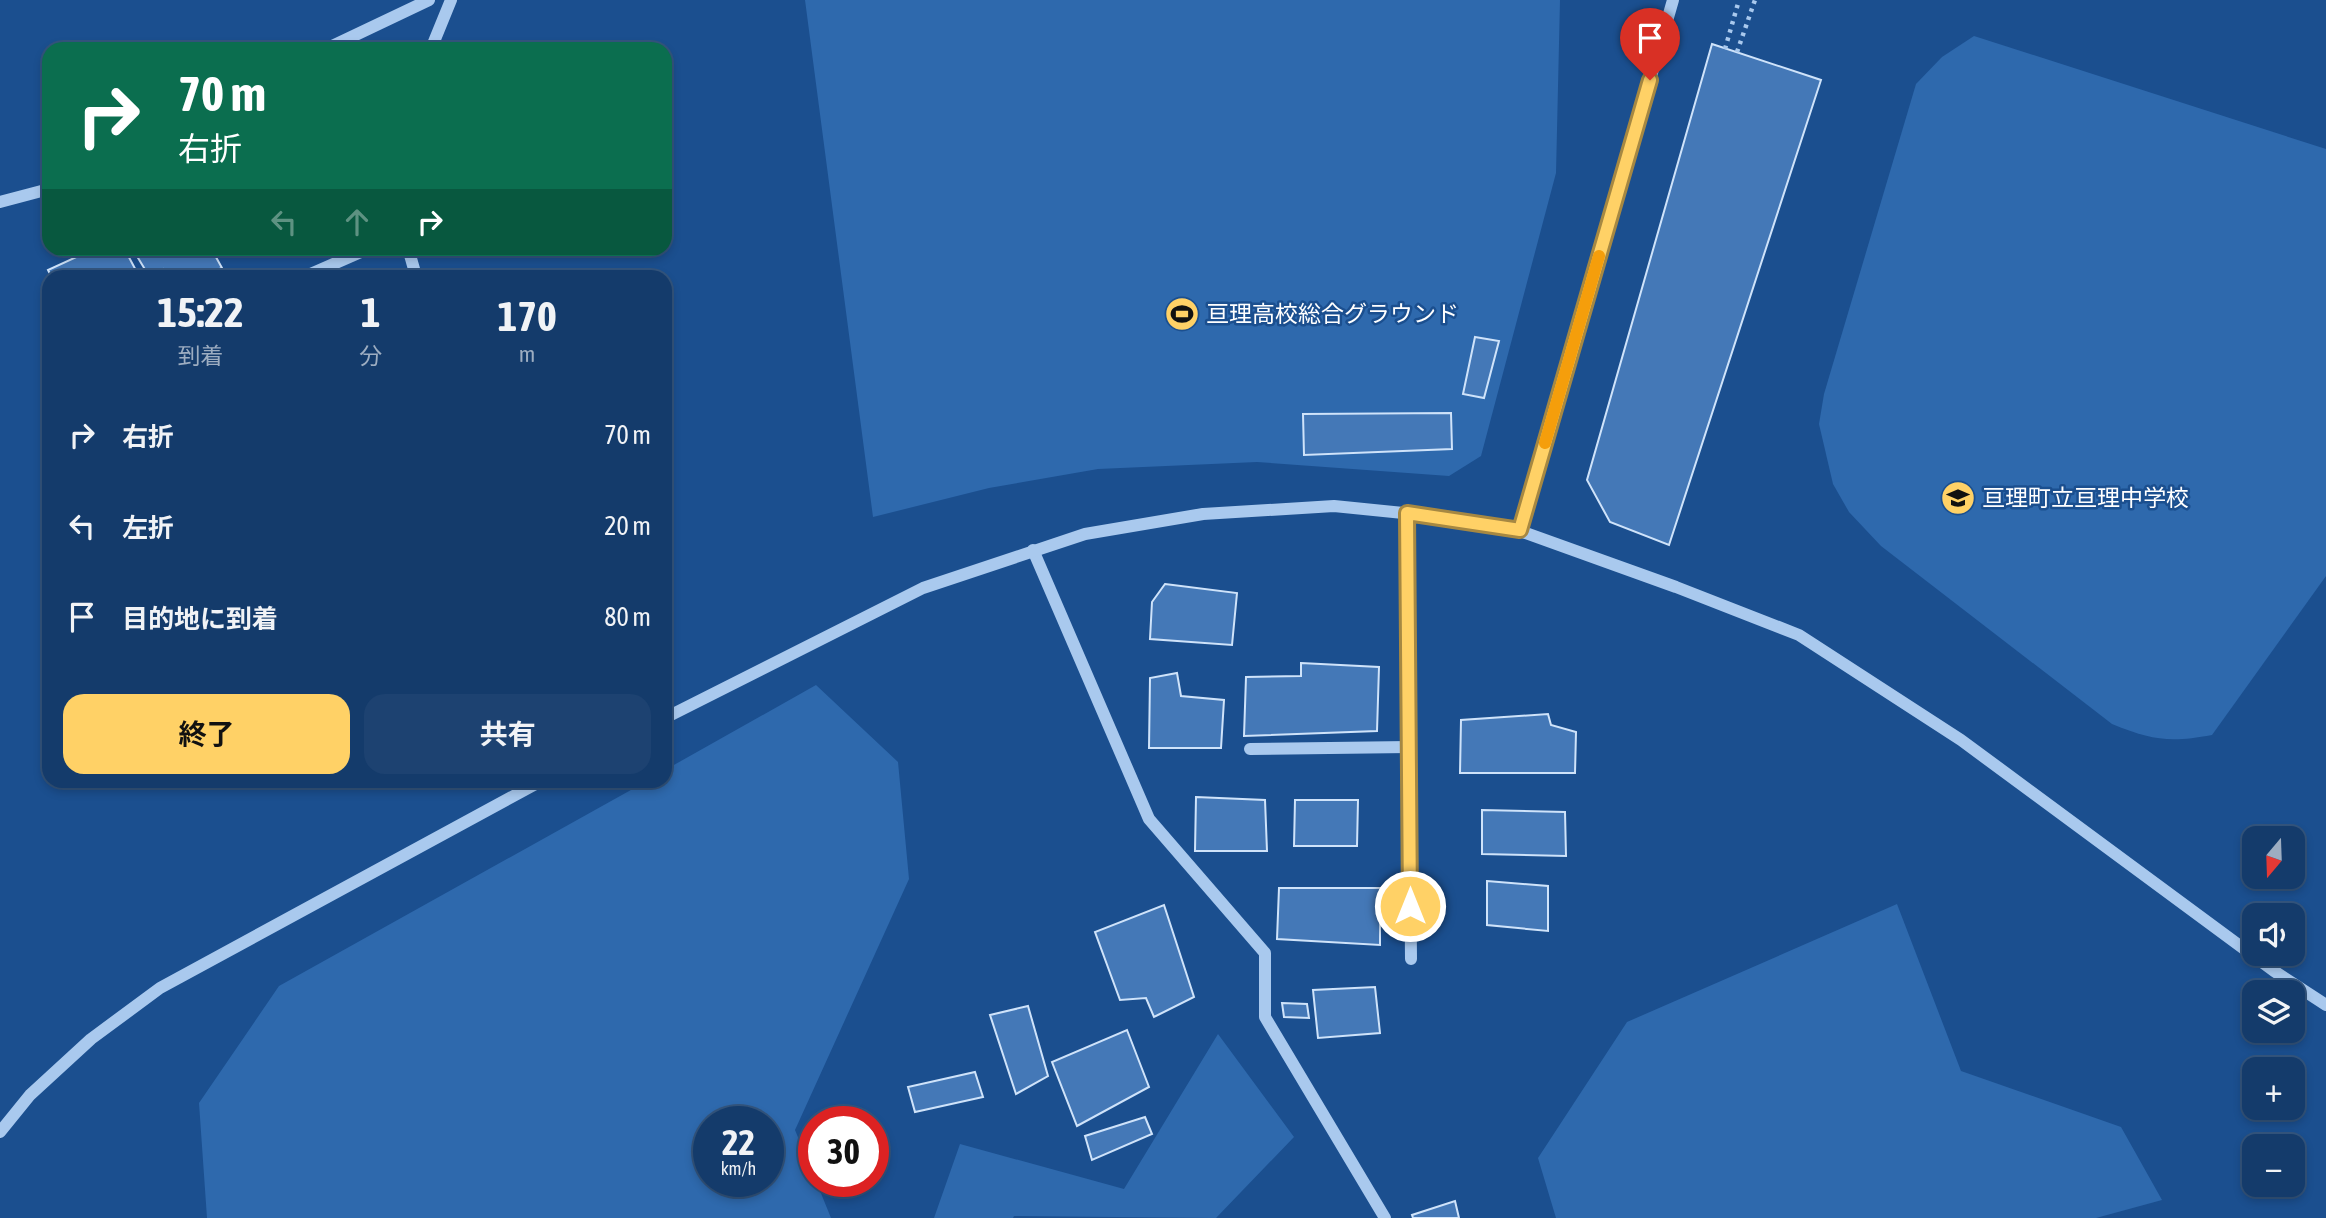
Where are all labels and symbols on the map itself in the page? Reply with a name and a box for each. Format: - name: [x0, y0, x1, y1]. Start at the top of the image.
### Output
- pin: [1620, 8, 1680, 80]
- sports icon: 亘理高校総合グラウンド: [1163, 295, 1201, 333]
- place label: 亘理高校総合グラウンド: [1206, 301, 1459, 327]
- school or university icon: 亘理町立亘理中学校: [1939, 479, 1977, 517]
- place label: 亘理町立亘理中学校: [1982, 485, 2189, 511]
- north arrow: [2242, 826, 2305, 889]
- position arrow: [1373, 869, 1447, 943]
- speed limit sign: 30: [798, 1106, 889, 1197]

